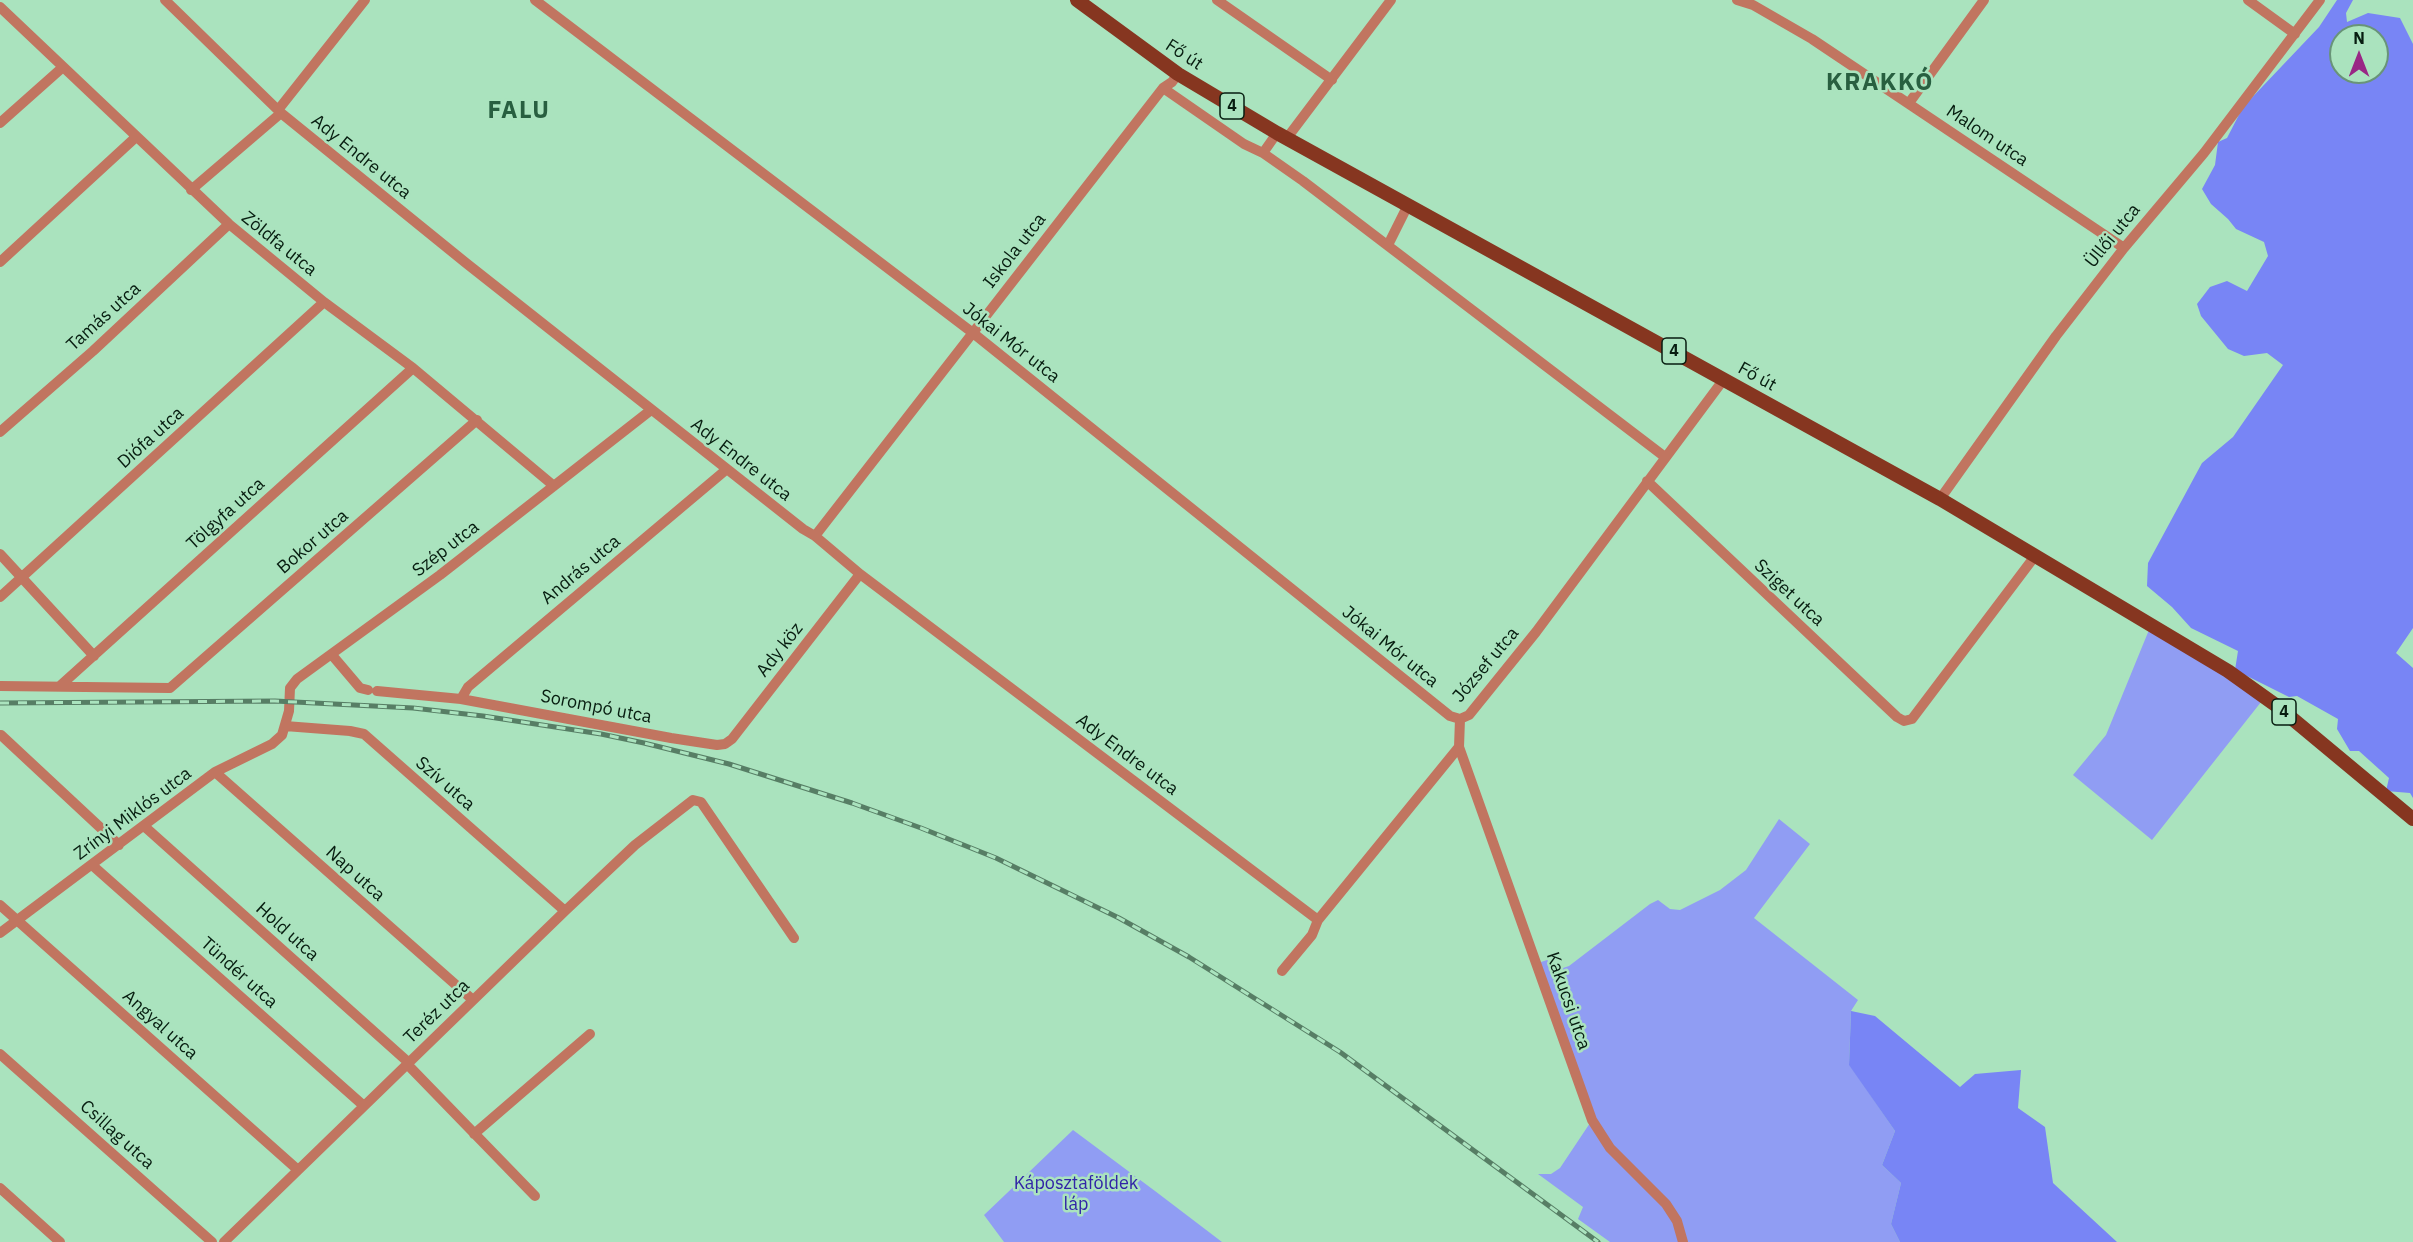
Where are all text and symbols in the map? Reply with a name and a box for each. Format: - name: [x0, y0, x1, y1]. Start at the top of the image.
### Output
- north arrow: [2329, 24, 2389, 84]
- text: N: [2353, 28, 2365, 48]
- street label: Fő út: [1161, 35, 1207, 75]
- district label: KRAKKÓ: [1826, 69, 1934, 97]
- road number: 4: [1220, 93, 1244, 119]
- district label: FALU: [488, 97, 550, 125]
- street label: Malom utca: [1942, 101, 2032, 171]
- street label: Ady Endre utca: [307, 110, 415, 204]
- street label: Üllői utca: [2081, 200, 2145, 272]
- street label: Zöldfa utca: [237, 207, 321, 281]
- street label: Iskola utca: [979, 209, 1051, 293]
- street label: Tamás utca: [63, 278, 145, 356]
- street label: Jókai Mór utca: [958, 298, 1064, 388]
- road number: 4: [1662, 338, 1686, 364]
- street label: Fő út: [1734, 358, 1780, 396]
- street label: Diófa utca: [114, 403, 188, 473]
- street label: Ady Endre utca: [686, 414, 796, 506]
- street label: Tölgyfa utca: [183, 473, 269, 555]
- street label: Bokor utca: [273, 505, 353, 579]
- street label: Szép utca: [408, 516, 484, 582]
- street label: András utca: [537, 531, 625, 609]
- street label: Sziget utca: [1749, 555, 1829, 631]
- street label: Jókai Mór utca: [1337, 602, 1443, 692]
- street label: Ady köz: [752, 619, 808, 681]
- street label: József utca: [1448, 623, 1524, 707]
- street label: Sorompó utca: [539, 686, 653, 728]
- road number: 4: [2272, 699, 2296, 725]
- street label: Ady Endre utca: [1072, 710, 1182, 800]
- street label: Szív utca: [411, 752, 479, 816]
- street label: Zrínyi Miklós utca: [70, 763, 196, 865]
- street label: Nap utca: [321, 842, 389, 906]
- street label: Hold utca: [251, 898, 323, 966]
- street label: Tündér utca: [196, 933, 282, 1013]
- street label: Kakucsi utca: [1541, 949, 1595, 1053]
- street label: Teréz utca: [400, 975, 474, 1049]
- street label: Angyal utca: [118, 986, 202, 1064]
- street label: Csillag utca: [75, 1096, 159, 1174]
- park label: Káposztaföldek láp: [1014, 1173, 1138, 1216]

